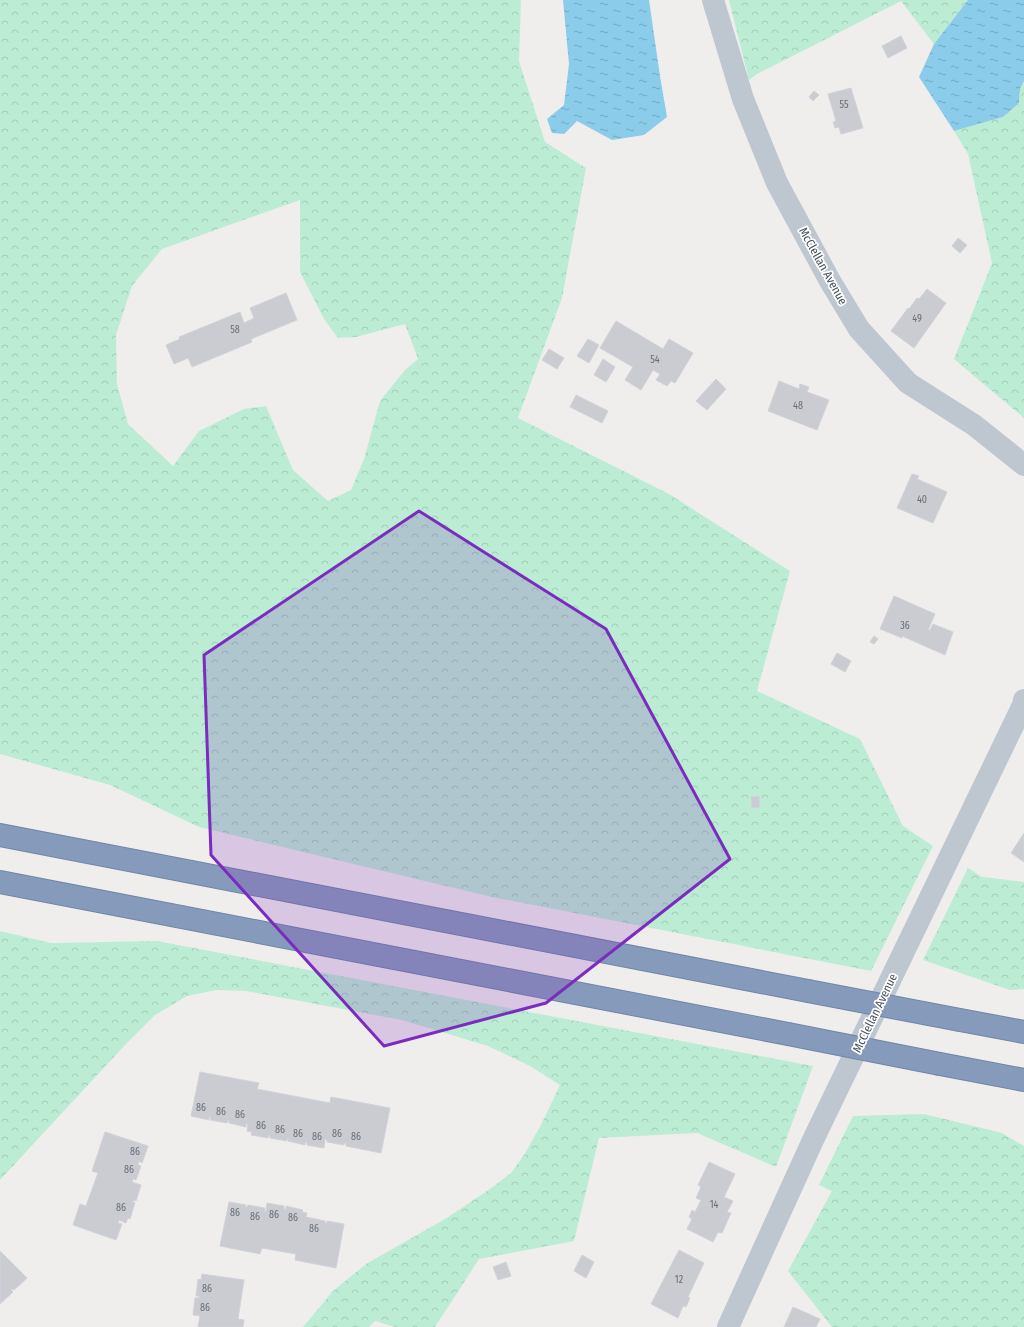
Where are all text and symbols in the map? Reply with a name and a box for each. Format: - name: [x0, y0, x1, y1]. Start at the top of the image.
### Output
- house number: 55: [839, 99, 849, 111]
- street label: McClellan Avenue: [796, 225, 850, 307]
- house number: 49: [912, 313, 922, 325]
- house number: 58: [230, 324, 240, 336]
- house number: 54: [650, 354, 660, 366]
- house number: 48: [793, 400, 803, 412]
- house number: 40: [917, 494, 927, 506]
- house number: 36: [900, 620, 910, 632]
- street label: McClellan Avenue: [850, 971, 900, 1055]
- house number: 86: [196, 1102, 206, 1114]
- house number: 86: [216, 1106, 226, 1118]
- house number: 86: [235, 1109, 245, 1121]
- house number: 86: [256, 1120, 266, 1132]
- house number: 86: [275, 1124, 285, 1136]
- house number: 86: [293, 1128, 303, 1140]
- house number: 86: [332, 1128, 342, 1140]
- house number: 86: [312, 1131, 322, 1143]
- house number: 86: [351, 1131, 361, 1143]
- house number: 86: [130, 1146, 140, 1158]
- house number: 86: [124, 1164, 134, 1176]
- house number: 14: [710, 1199, 719, 1211]
- house number: 86: [116, 1202, 126, 1214]
- house number: 86: [230, 1207, 240, 1219]
- house number: 86: [269, 1209, 279, 1221]
- house number: 86: [250, 1211, 260, 1223]
- house number: 86: [288, 1212, 298, 1224]
- house number: 86: [309, 1223, 319, 1235]
- house number: 12: [675, 1274, 684, 1286]
- house number: 86: [202, 1283, 212, 1295]
- house number: 86: [200, 1302, 210, 1314]

